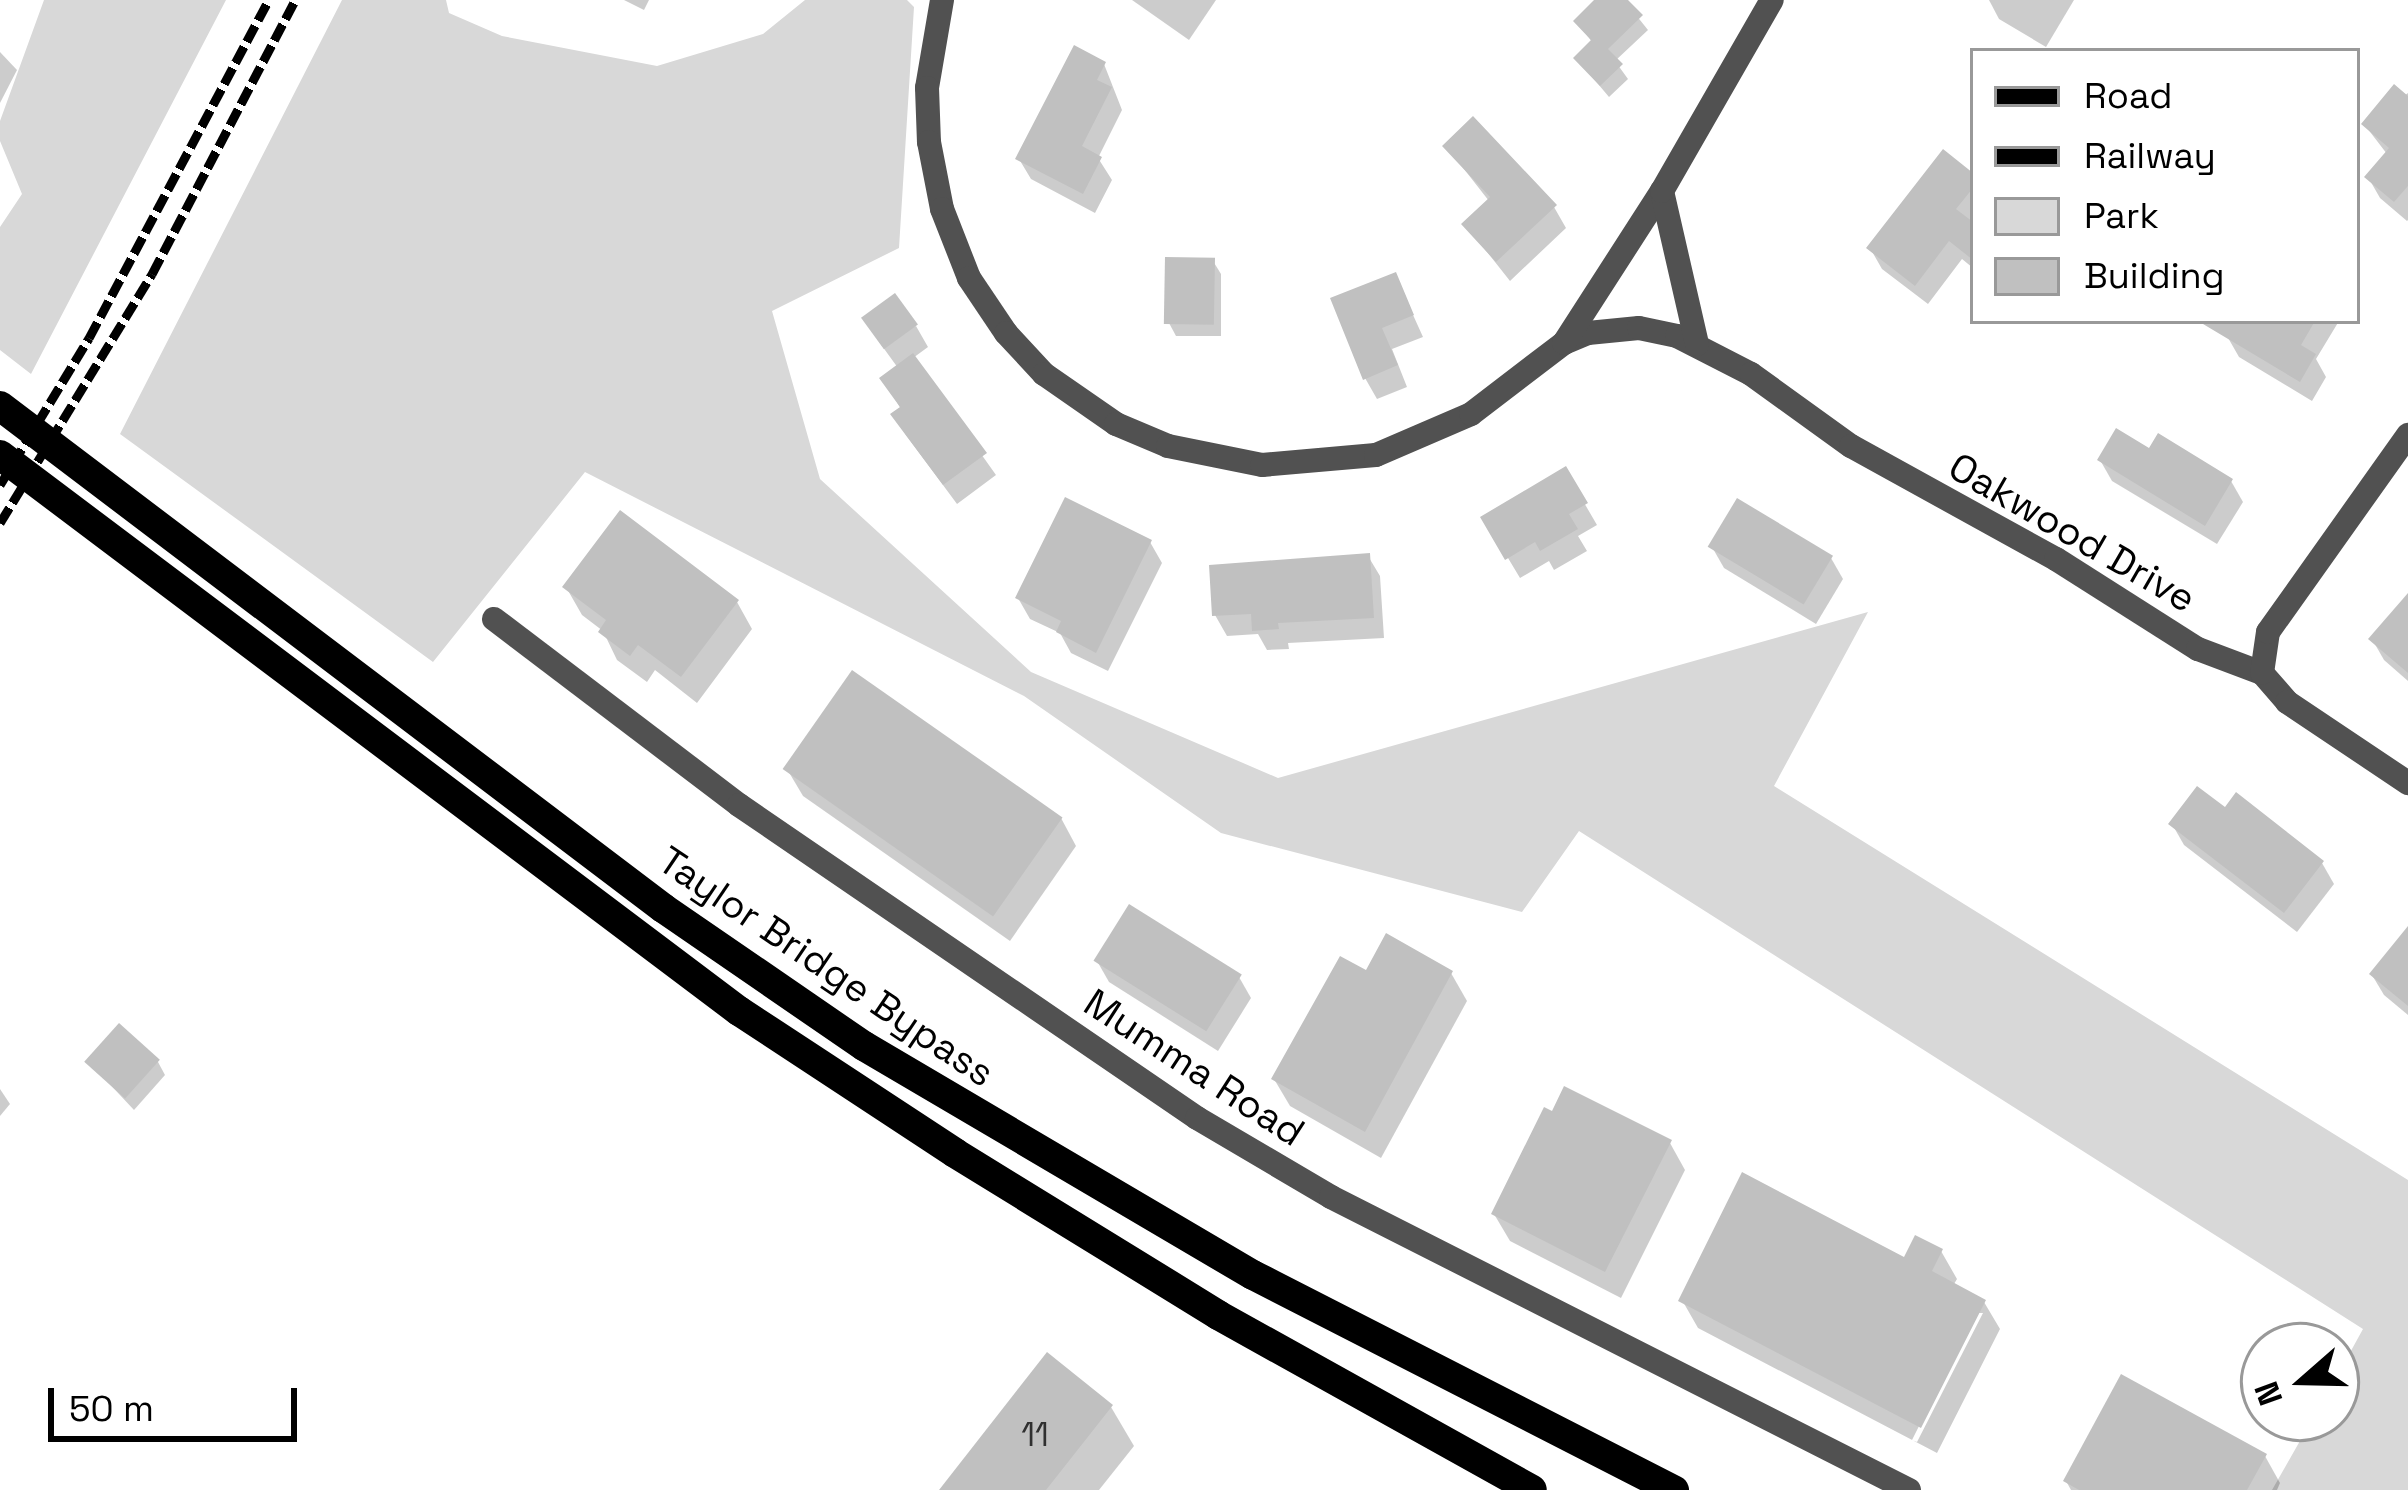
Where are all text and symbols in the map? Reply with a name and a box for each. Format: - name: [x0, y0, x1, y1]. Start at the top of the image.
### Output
- legend: [1970, 48, 2360, 324]
- text: Road: [2084, 73, 2172, 119]
- text: Railway: [2084, 133, 2216, 179]
- text: Park: [2084, 193, 2159, 239]
- text: Building: [2084, 253, 2225, 299]
- street label: Oakwood Drive: [1940, 443, 2204, 623]
- street label: Taylor Bridge Bypass: [649, 837, 1003, 1097]
- street label: Mumma Road: [1075, 980, 1313, 1156]
- north arrow: [2240, 1322, 2360, 1442]
- scale bar: [54, 1364, 303, 1438]
- text: N: [2245, 1376, 2293, 1411]
- text: 50 m: [69, 1386, 154, 1432]
- house number: 11: [1021, 1416, 1049, 1456]

